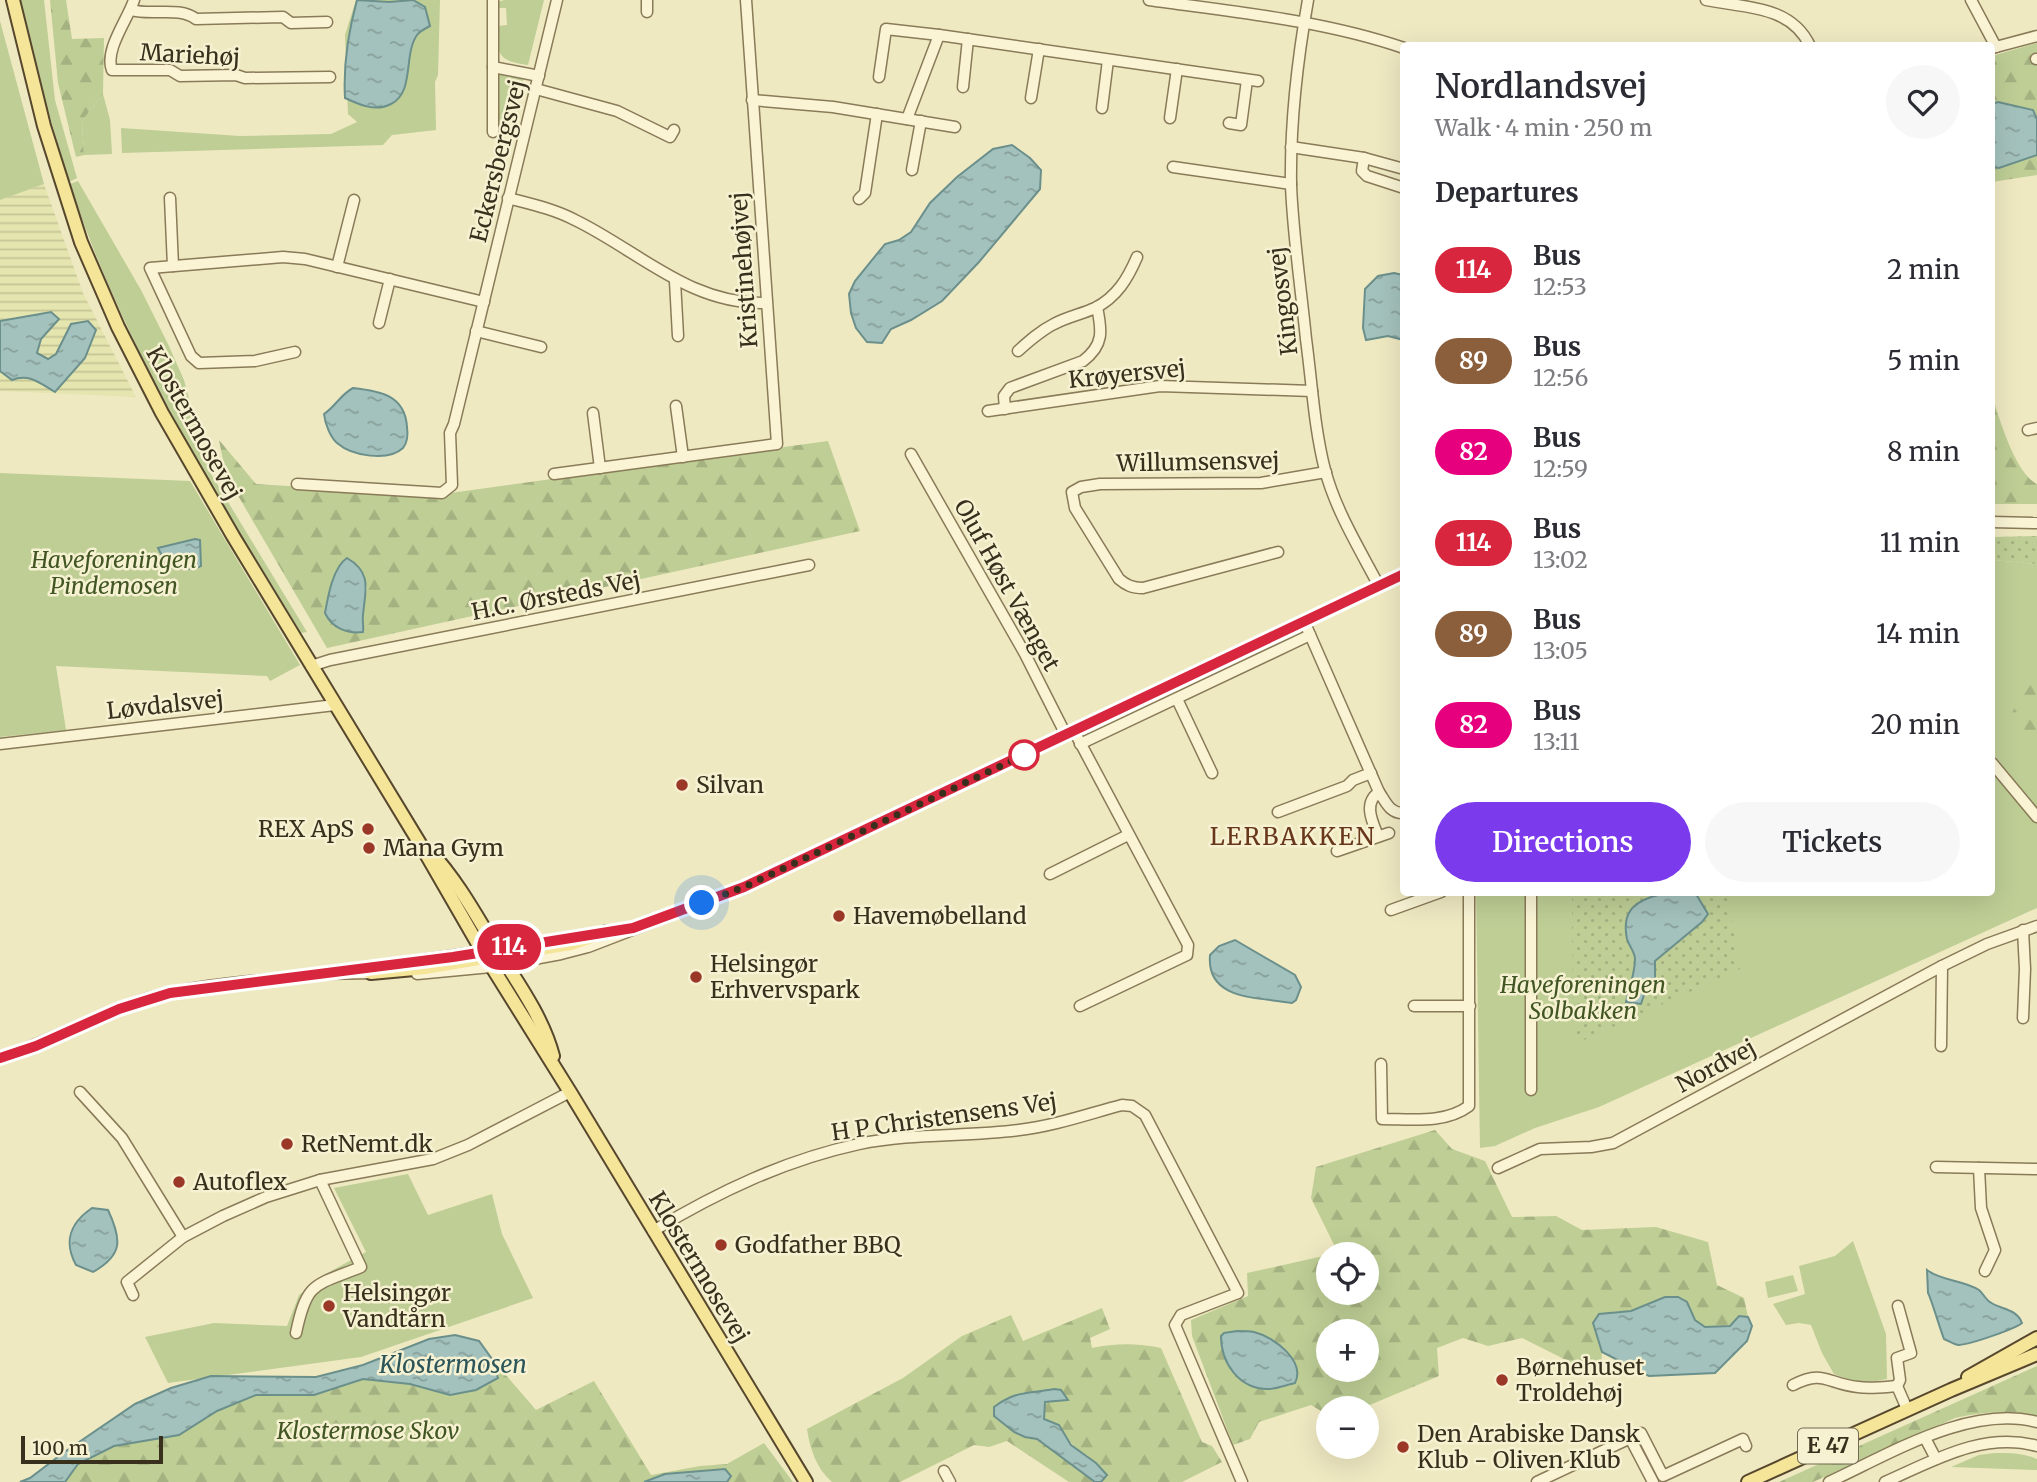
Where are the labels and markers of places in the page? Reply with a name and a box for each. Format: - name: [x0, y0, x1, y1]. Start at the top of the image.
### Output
- unlabelled marker: [1009, 740, 1039, 770]
- place label: Silvan: [696, 770, 764, 799]
- marker: Silvan: [674, 777, 690, 793]
- place label: REX ApS: [258, 814, 354, 843]
- marker: REX ApS: [360, 821, 376, 837]
- place label: Mana Gym: [383, 833, 504, 862]
- marker: Mana Gym: [361, 840, 377, 856]
- place label: Havemøbelland: [853, 901, 1027, 930]
- marker: Havemøbelland: [831, 908, 847, 924]
- place label: Helsingør Erhvervspark: [710, 949, 860, 1004]
- marker: Helsingør Erhvervspark: [688, 969, 704, 985]
- place label: RetNemt.dk: [301, 1129, 433, 1158]
- marker: RetNemt.dk: [279, 1136, 295, 1152]
- place label: Autoflex: [192, 1167, 287, 1196]
- marker: Autoflex: [171, 1174, 187, 1190]
- place label: Godfather BBQ: [735, 1230, 903, 1259]
- marker: Godfather BBQ: [713, 1237, 729, 1253]
- place label: Helsingør Vandtårn: [342, 1278, 451, 1333]
- marker: Helsingør Vandtårn: [321, 1298, 337, 1314]
- place label: Børnehuset Troldehøj: [1516, 1352, 1644, 1407]
- marker: Børnehuset Troldehøj: [1494, 1372, 1510, 1388]
- place label: Den Arabiske Dansk Klub - Oliven Klub: [1417, 1419, 1641, 1474]
- marker: Den Arabiske Dansk Klub - Oliven Klub: [1395, 1439, 1411, 1455]

